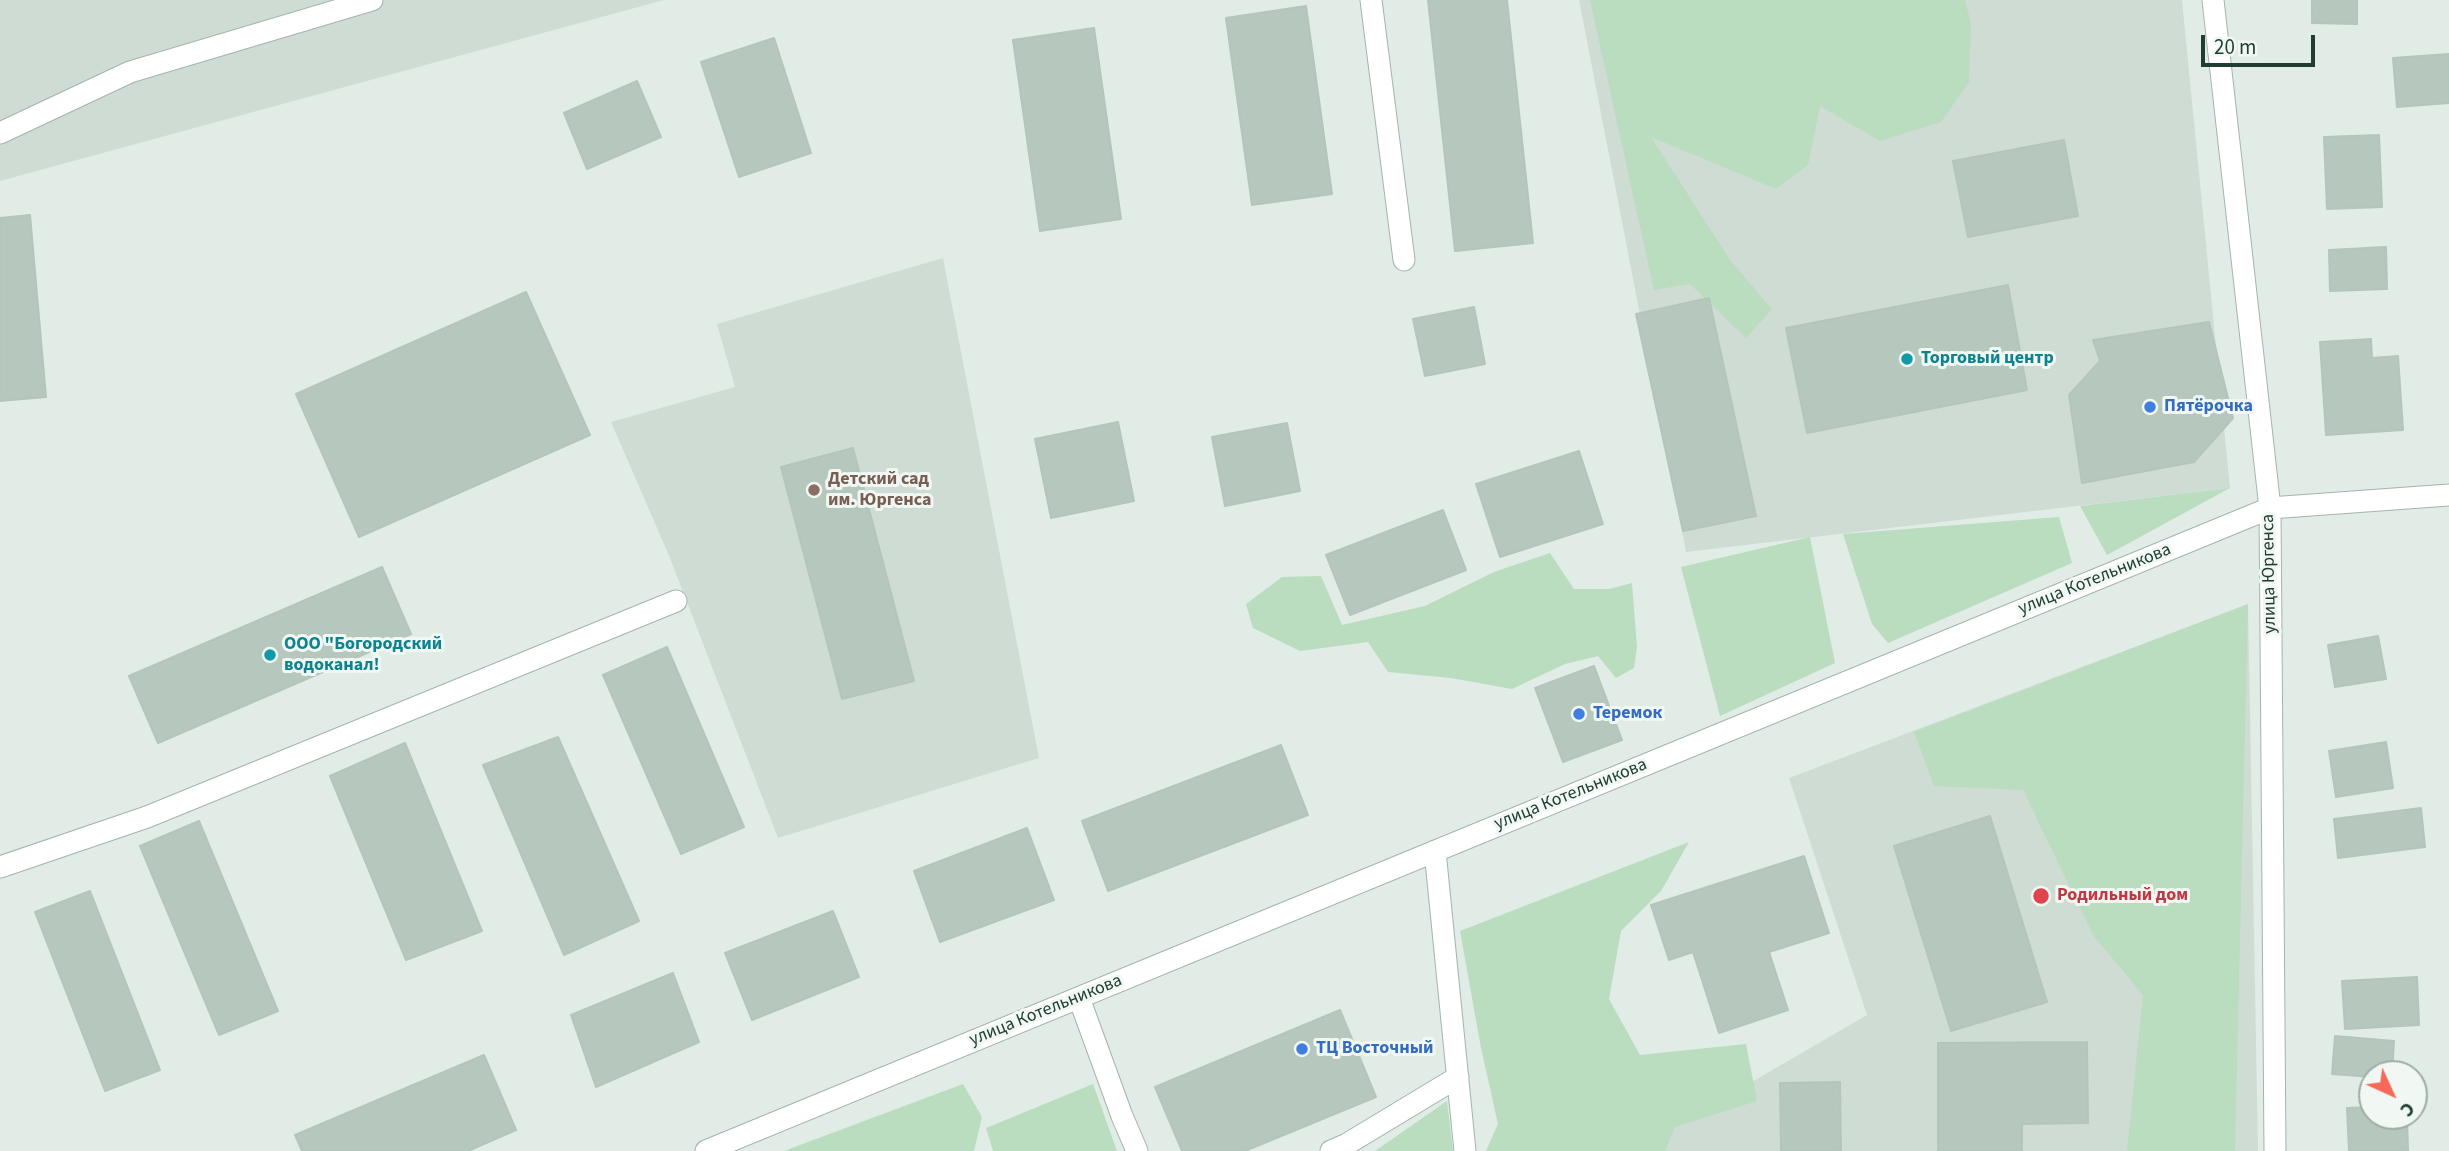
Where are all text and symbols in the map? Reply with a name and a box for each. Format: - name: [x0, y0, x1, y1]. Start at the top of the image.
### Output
- scale bar: [2204, 21, 2318, 65]
- text: 20 m: [2214, 32, 2256, 62]
- place label: Торговый центр: [1921, 348, 2054, 370]
- marker: Торговый центр: [1899, 351, 1915, 367]
- place label: Пятёрочка: [2164, 396, 2253, 418]
- marker: Пятёрочка: [2142, 399, 2158, 415]
- place label: Детский сад им. Юргенса: [828, 469, 931, 512]
- marker: Детский сад им. Юргенса: [806, 482, 822, 498]
- street label: улица Юргенса: [2258, 514, 2282, 634]
- street label: улица Котельникова: [2016, 540, 2174, 620]
- place label: ООО "Богородский водоканал!: [284, 634, 442, 676]
- marker: ООО "Богородский водоканал!: [262, 647, 278, 663]
- place label: Теремок: [1593, 703, 1662, 725]
- marker: Теремок: [1571, 706, 1587, 722]
- street label: улица Котельникова: [1492, 755, 1650, 835]
- place label: Родильный дом: [2057, 885, 2188, 907]
- marker: Родильный дом: [2031, 886, 2051, 906]
- street label: улица Котельникова: [967, 971, 1125, 1051]
- place label: ТЦ Восточный: [1316, 1038, 1433, 1060]
- marker: ТЦ Восточный: [1294, 1041, 1310, 1057]
- north arrow: [2358, 1060, 2428, 1130]
- text: С: [2393, 1095, 2420, 1122]

